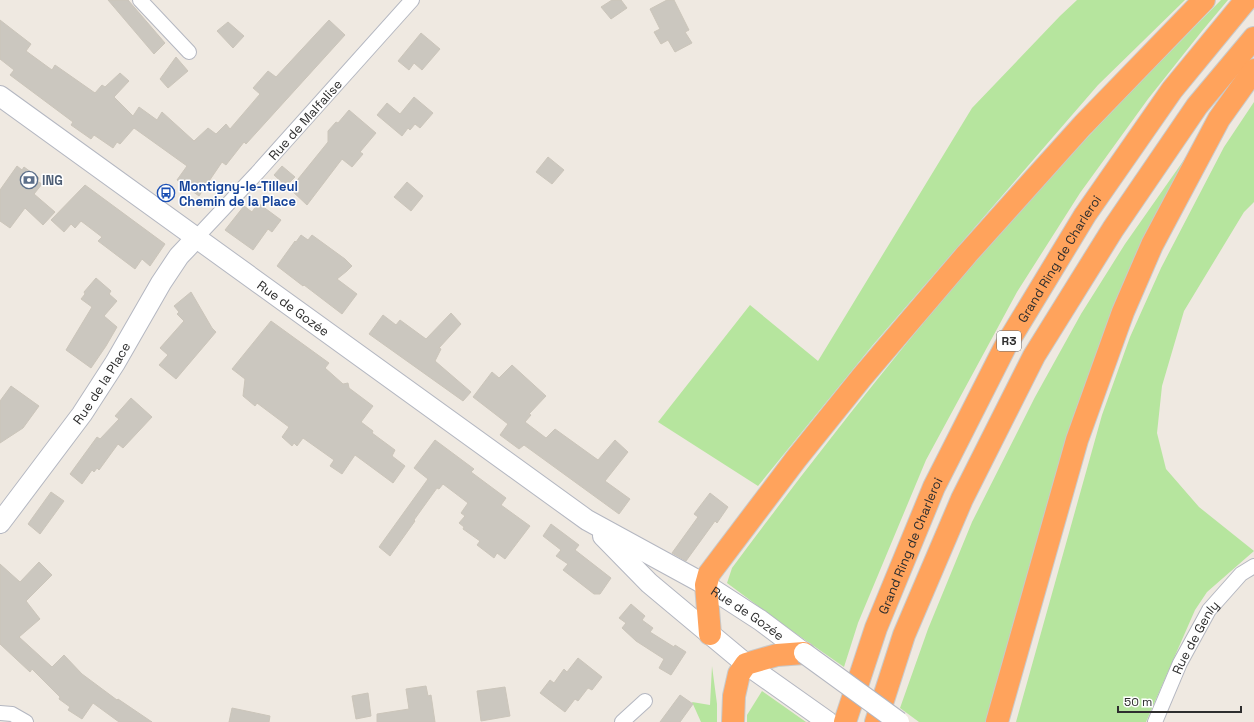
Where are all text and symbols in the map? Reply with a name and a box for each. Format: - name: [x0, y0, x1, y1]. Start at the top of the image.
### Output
- street label: Rue de Malfalise: [264, 76, 346, 163]
- bank icon: ING: [19, 170, 39, 190]
- place label: ING: [42, 172, 63, 189]
- place label: Montigny-le-Tilleul Chemin de la Place: [179, 178, 298, 210]
- bus stop icon: Montigny-le-Tilleul Chemin de la Place: [156, 183, 176, 203]
- street label: Grand Ring de Charleroi: [1013, 192, 1105, 325]
- street label: Rue de Gozée: [254, 276, 333, 340]
- road number: R3: [997, 331, 1021, 351]
- street label: Rue de la Place: [69, 339, 134, 428]
- street label: Grand Ring de Charleroi: [874, 474, 946, 617]
- street label: Rue de Gozée: [708, 582, 788, 644]
- street label: Rue de Genly: [1168, 596, 1222, 677]
- scale bar: [1118, 688, 1241, 714]
- text: 50 m: [1124, 694, 1152, 710]

